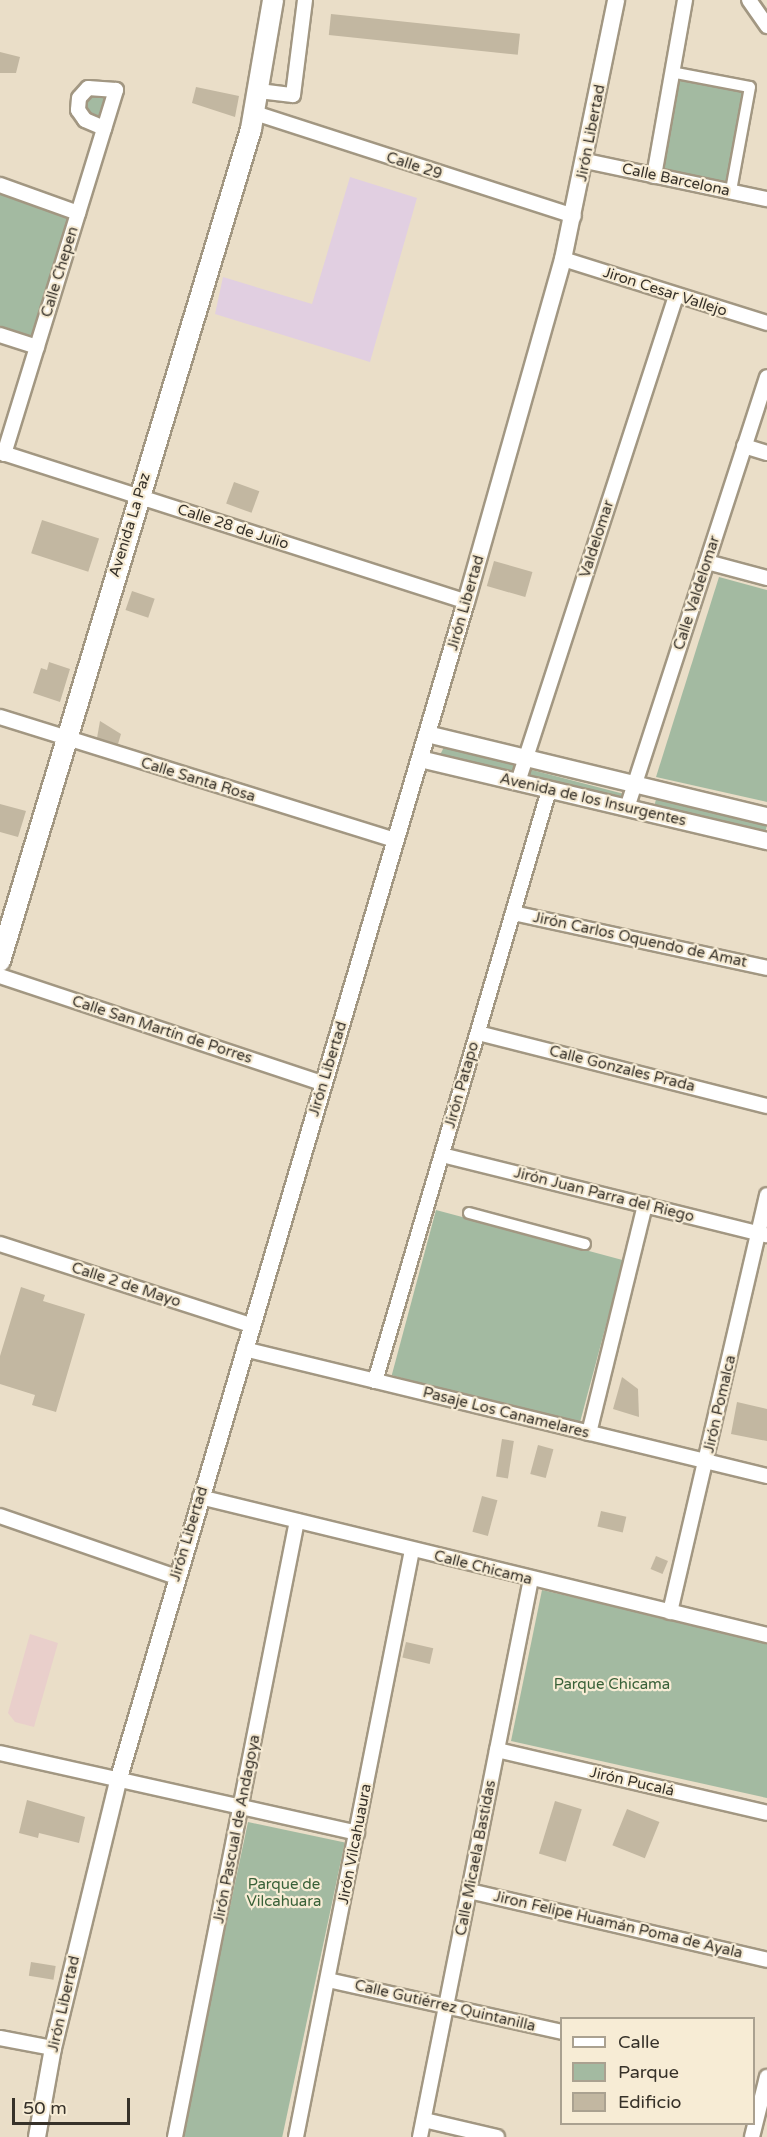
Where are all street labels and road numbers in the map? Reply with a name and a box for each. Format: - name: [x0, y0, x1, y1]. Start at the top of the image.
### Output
- street label: Jirón Libertad: [573, 83, 609, 183]
- street label: Calle 29: [384, 149, 444, 183]
- street label: Calle Barcelona: [620, 160, 732, 200]
- street label: Calle Chepen: [38, 224, 82, 320]
- street label: Jiron Cesar Vallejo: [601, 263, 729, 321]
- street label: Avenida La Paz: [106, 471, 154, 579]
- street label: Valdelomar: [576, 498, 618, 580]
- street label: Calle 28 de Julio: [175, 501, 291, 553]
- street label: Calle Valdelomar: [670, 534, 724, 652]
- street label: Jirón Libertad: [444, 553, 488, 653]
- street label: Calle Santa Rosa: [139, 754, 257, 806]
- street label: Avenida de los Insurgentes: [498, 770, 688, 830]
- street label: Jirón Carlos Oquendo de Amat: [531, 909, 749, 971]
- street label: Calle San Martín de Porres: [70, 992, 254, 1068]
- street label: Jirón Libertad: [305, 1019, 351, 1119]
- street label: Jirón Patapo: [441, 1040, 483, 1130]
- street label: Calle Gonzales Prada: [547, 1042, 697, 1096]
- street label: Jirón Juan Parra del Riego: [512, 1164, 696, 1226]
- street label: Calle 2 de Mayo: [69, 1259, 183, 1311]
- street label: Jirón Pomalca: [700, 1353, 740, 1455]
- street label: Pasaje Los Canamelares: [421, 1384, 591, 1442]
- street label: Jirón Libertad: [166, 1484, 212, 1584]
- street label: Calle Chicama: [432, 1547, 534, 1589]
- street label: Jirón Pascual de Andagoya: [210, 1733, 264, 1925]
- street label: Jirón Pucalá: [588, 1764, 676, 1800]
- street label: Calle Micaela Bastidas: [452, 1779, 500, 1937]
- street label: Jirón Vilcahuaura: [334, 1782, 376, 1906]
- street label: Jiron Felipe Huamán Poma de Ayala: [492, 1888, 744, 1962]
- street label: Jirón Libertad: [44, 1954, 84, 2054]
- street label: Calle Gutiérrez Quintanilla: [353, 1976, 537, 2036]

